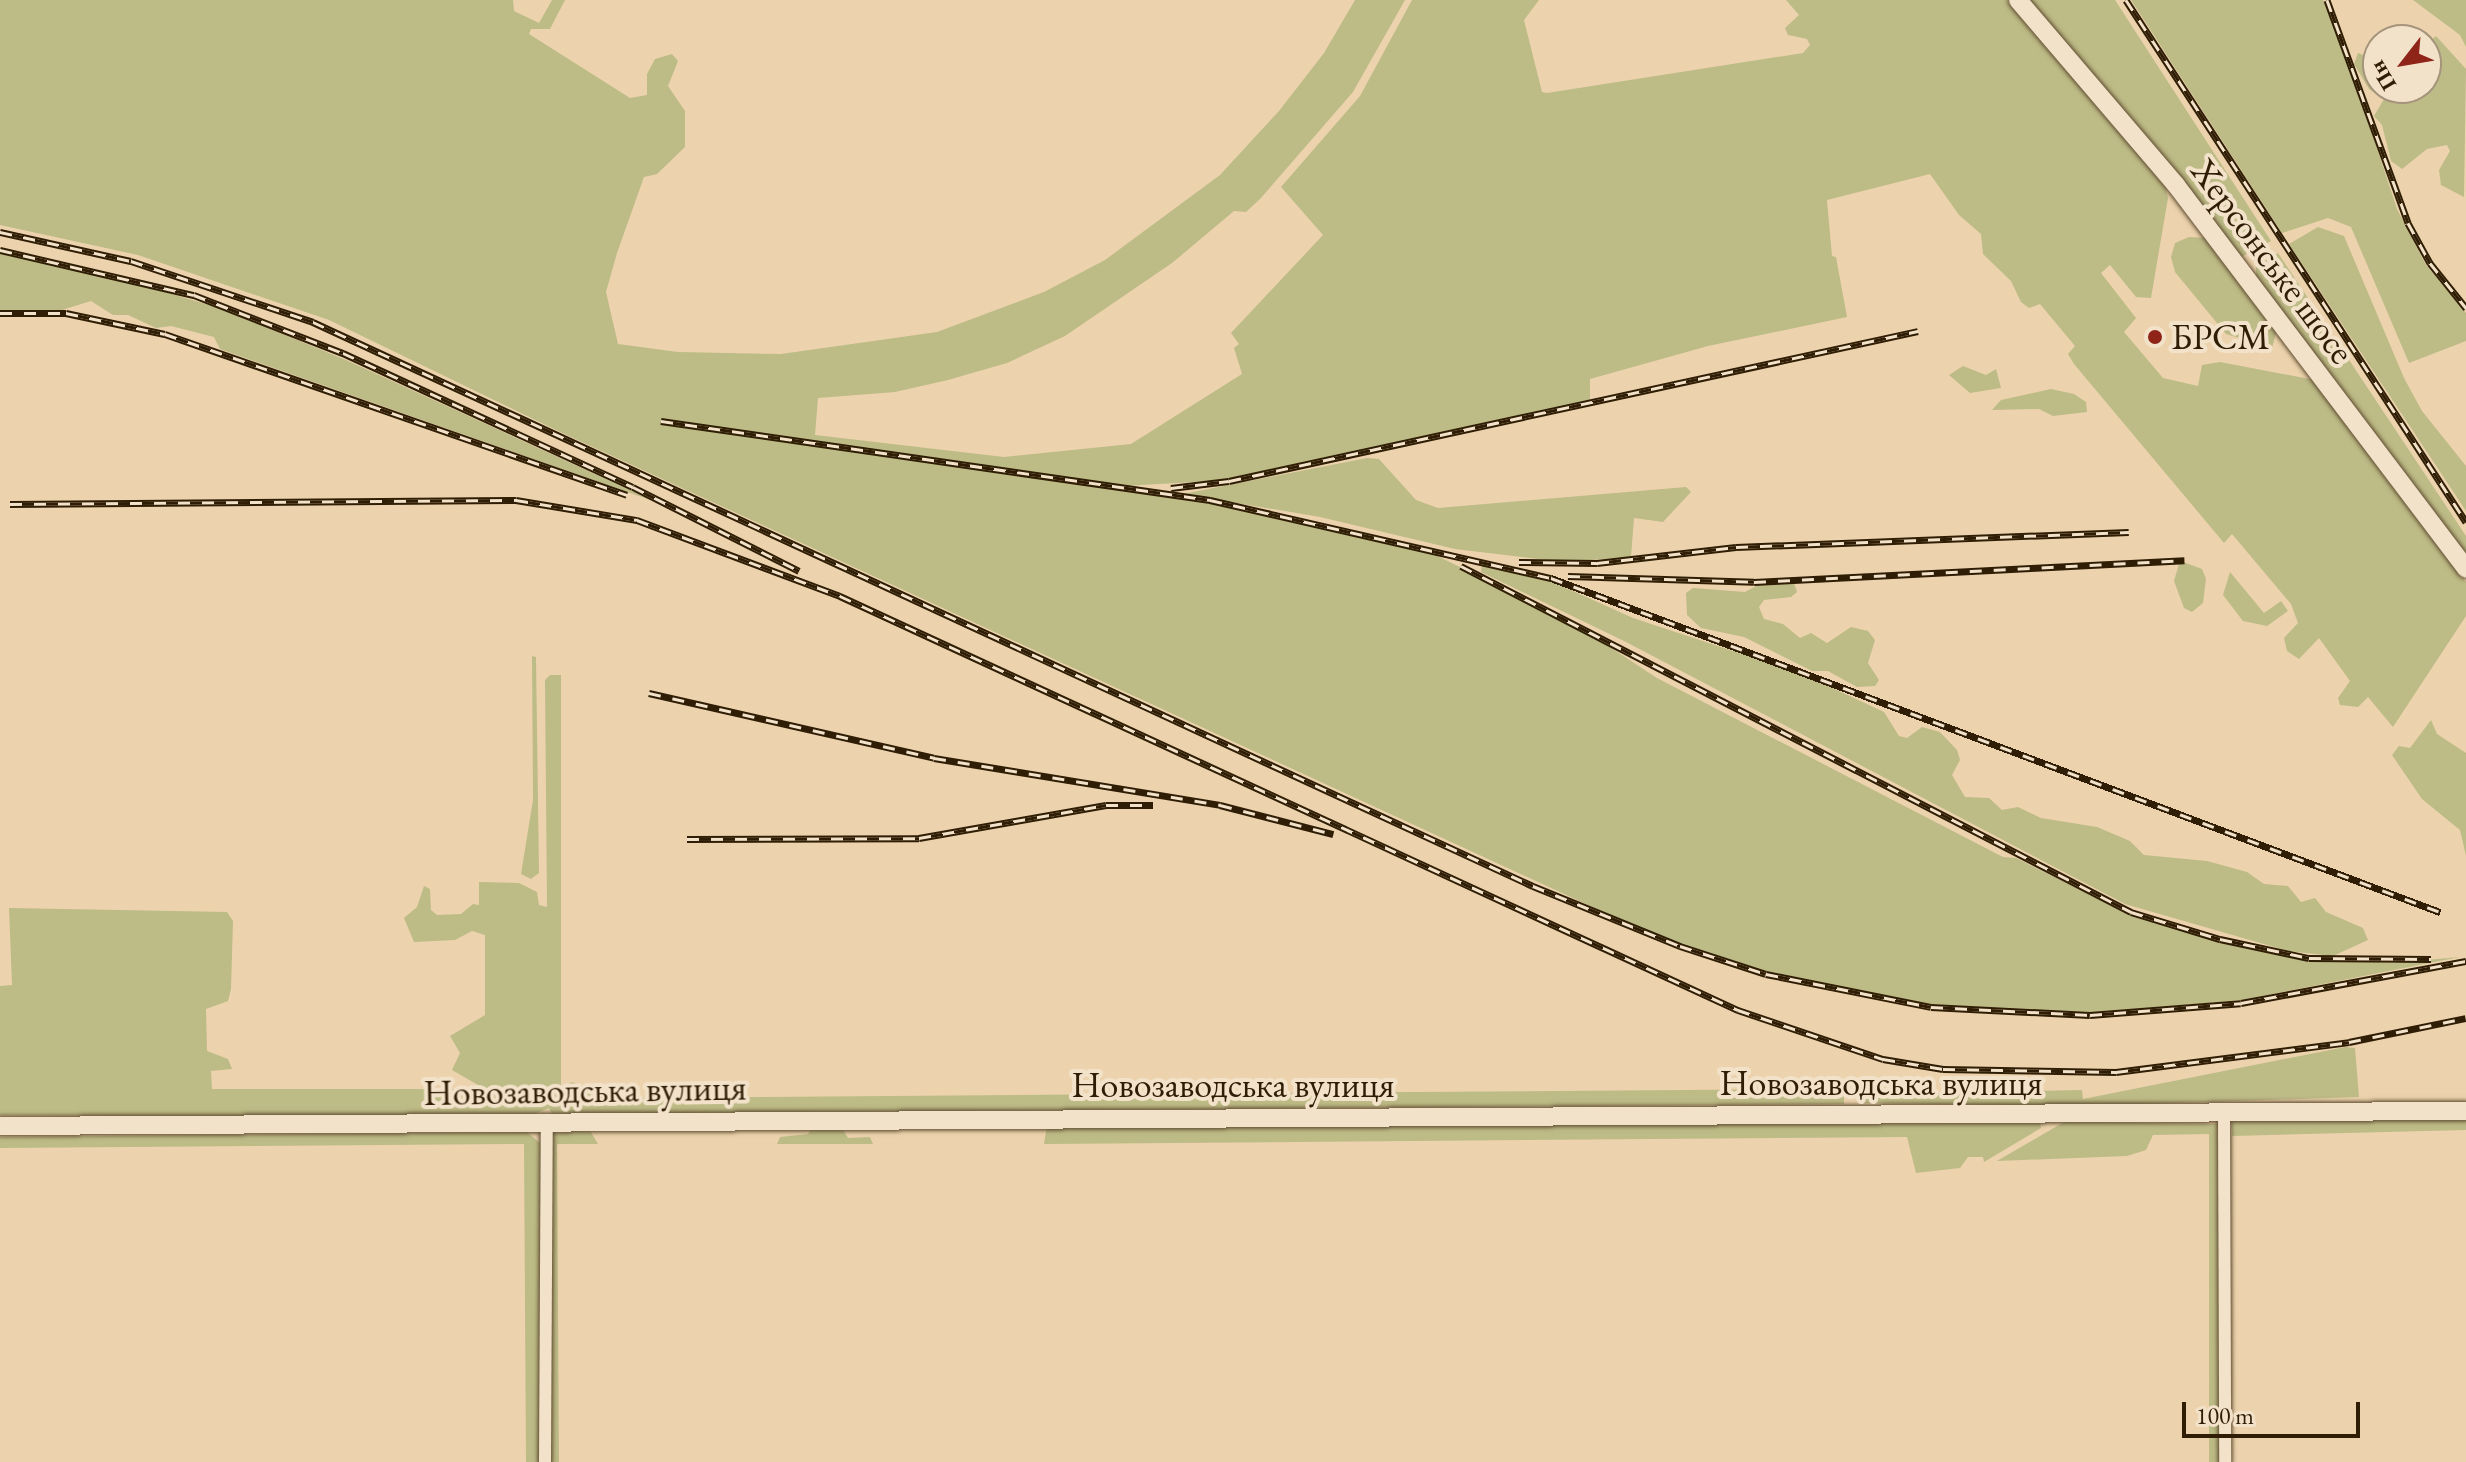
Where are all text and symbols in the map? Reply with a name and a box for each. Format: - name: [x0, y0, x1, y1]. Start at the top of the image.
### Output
- north arrow: [2362, 24, 2442, 104]
- text: Пн: [2363, 55, 2403, 96]
- street label: Херсонське шосе: [2182, 150, 2364, 372]
- place label: БРСМ: [2171, 315, 2270, 359]
- marker: БРСМ: [2146, 328, 2164, 346]
- street label: Новозаводська вулиця: [1719, 1061, 2043, 1105]
- street label: Новозаводська вулиця: [1071, 1063, 1395, 1107]
- street label: Новозаводська вулиця: [423, 1066, 747, 1114]
- scale bar: [2186, 1386, 2364, 1436]
- text: 100 m: [2196, 1400, 2254, 1431]

